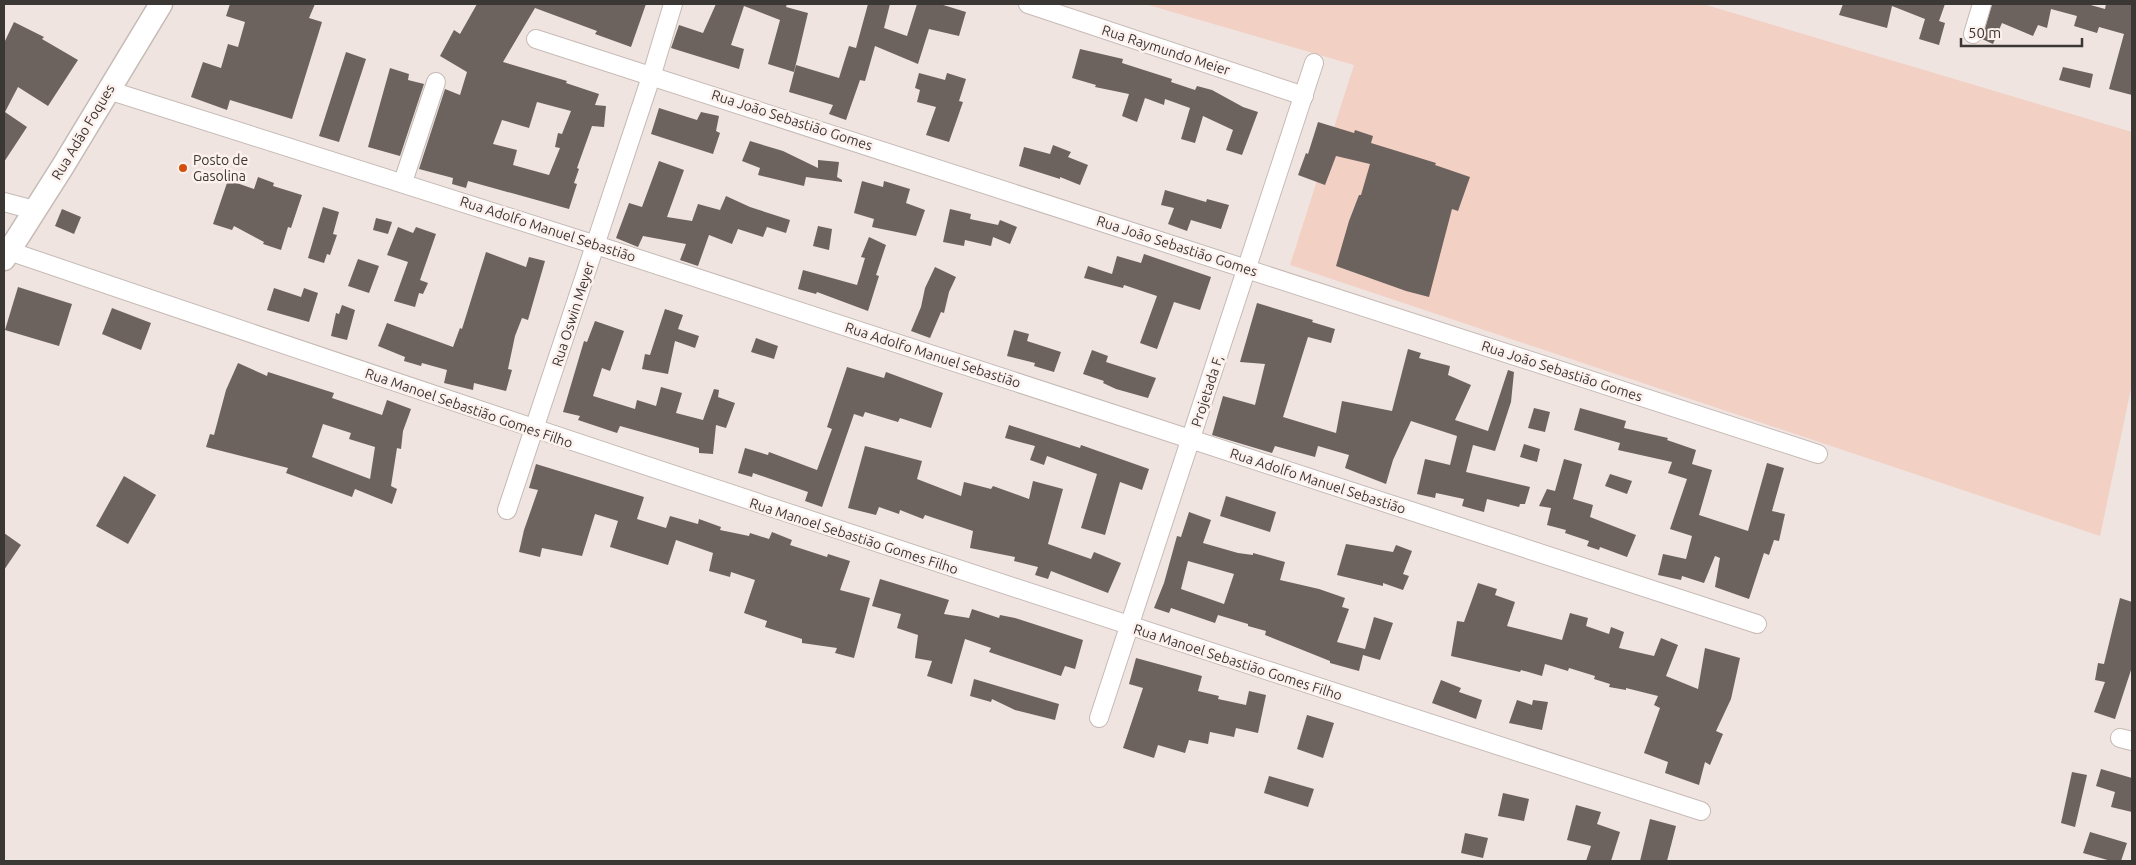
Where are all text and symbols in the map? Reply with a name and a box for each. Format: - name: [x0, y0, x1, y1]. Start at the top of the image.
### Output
- scale bar: [1961, 15, 2082, 47]
- street label: Rua Raymundo Meier: [1100, 22, 1233, 78]
- text: 50 m: [1968, 24, 2001, 41]
- street label: Rua Adão Foques: [48, 81, 118, 183]
- street label: Rua João Sebastião Gomes: [710, 86, 874, 154]
- place label: Posto de Gasolina: [193, 152, 248, 184]
- marker: Posto de Gasolina: [177, 162, 189, 174]
- street label: Rua Adolfo Manuel Sebastião: [458, 193, 638, 265]
- street label: Rua João Sebastião Gomes: [1095, 212, 1259, 280]
- street label: Rua Oswin Meyer: [549, 259, 598, 368]
- street label: Rua Adolfo Manuel Sebastião: [843, 319, 1023, 391]
- street label: Rua João Sebastião Gomes: [1480, 337, 1644, 405]
- street label: Projetada F,: [1188, 353, 1226, 429]
- street label: Rua Manoel Sebastião Gomes Filho: [363, 365, 575, 451]
- street label: Rua Adolfo Manuel Sebastião: [1228, 445, 1408, 517]
- street label: Rua Manoel Sebastião Gomes Filho: [748, 495, 960, 577]
- street label: Rua Manoel Sebastião Gomes Filho: [1132, 621, 1344, 703]

